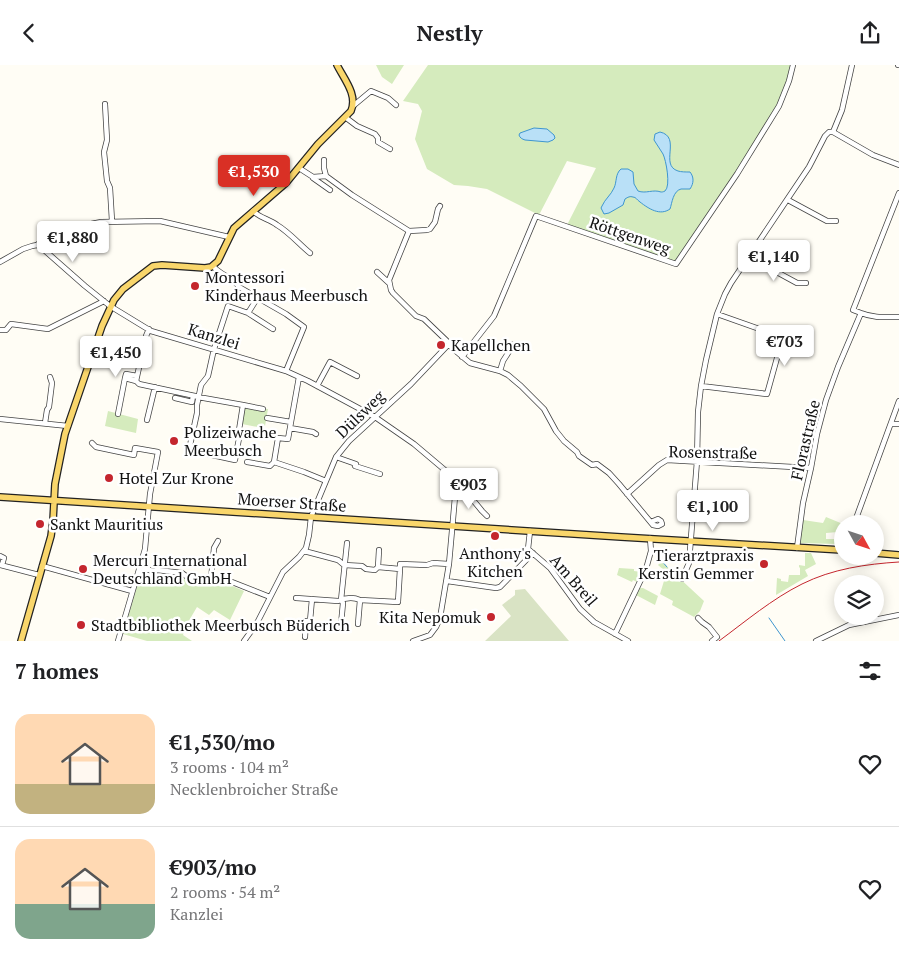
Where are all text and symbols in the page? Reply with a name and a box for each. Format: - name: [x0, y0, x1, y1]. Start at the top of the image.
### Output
- text: Nestly: [416, 18, 483, 47]
- icon: back: [15, 19, 43, 47]
- icon: share: [856, 19, 884, 47]
- pin: €1,530: [213, 155, 295, 197]
- text: €1,530: [229, 160, 279, 182]
- street label: Röttgenweg: [587, 211, 674, 259]
- pin: €1,880: [32, 221, 114, 263]
- text: €1,880: [48, 226, 98, 248]
- pin: €1,140: [733, 239, 815, 282]
- text: €1,140: [749, 245, 799, 267]
- place label: Montessori Kinderhaus Meerbusch: [205, 266, 369, 306]
- marker: Montessori Kinderhaus Meerbusch: [189, 280, 201, 292]
- street label: Kanzlei: [185, 318, 243, 354]
- pin: €703: [755, 325, 815, 367]
- text: €703: [767, 330, 803, 352]
- place label: Kapellchen: [451, 334, 531, 356]
- pin: €1,450: [75, 335, 157, 378]
- marker: Kapellchen: [435, 339, 447, 351]
- text: €1,450: [91, 341, 141, 363]
- street label: Dülsweg: [331, 385, 390, 443]
- street label: Florastraße: [785, 398, 825, 482]
- place label: Polizeiwache Meerbusch: [184, 421, 277, 461]
- marker: Polizeiwache Meerbusch: [168, 435, 180, 447]
- street label: Rosenstraße: [669, 440, 757, 464]
- place label: Hotel Zur Krone: [119, 467, 234, 489]
- pin: €903: [439, 467, 499, 510]
- marker: Hotel Zur Krone: [103, 472, 115, 484]
- text: €903: [451, 473, 487, 495]
- street label: Moerser Straße: [237, 487, 347, 517]
- pin: €1,100: [672, 489, 754, 532]
- text: €1,100: [688, 495, 738, 517]
- place label: Sankt Mauritius: [50, 513, 163, 535]
- north arrow: [834, 515, 884, 565]
- map controls: [834, 515, 884, 625]
- marker: Sankt Mauritius: [34, 518, 46, 530]
- marker: Anthony's Kitchen: [489, 530, 501, 542]
- place label: Anthony's Kitchen: [459, 542, 531, 582]
- place label: Tierarztpraxis Kerstin Gemmer: [638, 544, 755, 584]
- place label: Mercuri International Deutschland GmbH: [93, 549, 248, 589]
- street label: Am Breil: [545, 549, 603, 611]
- marker: Tierarztpraxis Kerstin Gemmer: [758, 558, 770, 570]
- marker: Mercuri International Deutschland GmbH: [77, 563, 89, 575]
- button: layers: [834, 575, 884, 625]
- place label: Kita Nepomuk: [379, 606, 482, 628]
- marker: Kita Nepomuk: [485, 611, 497, 623]
- place label: Stadtbibliothek Meerbusch Büderich: [91, 614, 351, 636]
- marker: Stadtbibliothek Meerbusch Büderich: [75, 619, 87, 631]
- text: 7 homes: [15, 657, 99, 685]
- icon: filters: [856, 657, 884, 685]
- text: €1,530/mo: [170, 728, 275, 756]
- icon: home: [55, 734, 115, 794]
- icon: heart: [856, 750, 884, 778]
- text: 3 rooms · 104 m²: [170, 756, 289, 778]
- text: Necklenbroicher Straße: [170, 778, 338, 800]
- text: €903/mo: [170, 853, 257, 881]
- icon: home: [55, 859, 115, 919]
- icon: heart: [856, 875, 884, 903]
- text: 2 rooms · 54 m²: [170, 881, 280, 903]
- text: Kanzlei: [170, 903, 223, 925]

